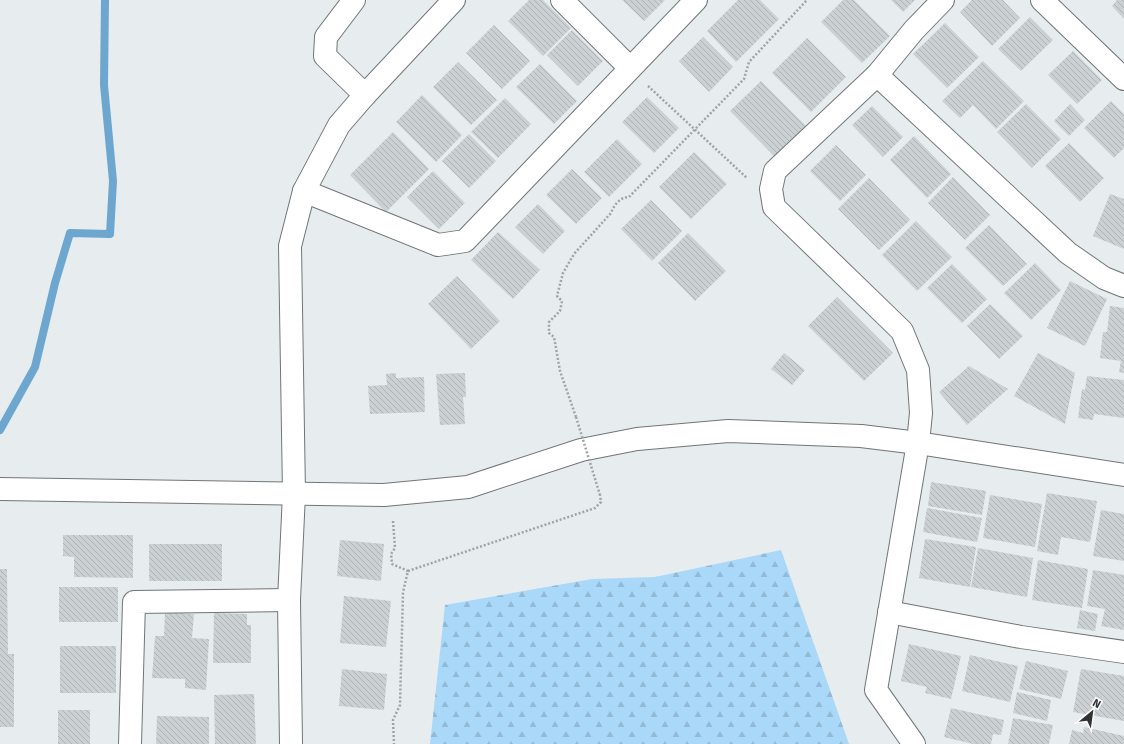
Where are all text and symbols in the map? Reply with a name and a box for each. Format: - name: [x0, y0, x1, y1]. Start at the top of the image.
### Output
- north arrow: [1072, 692, 1112, 732]
- text: N: [1090, 696, 1103, 711]

